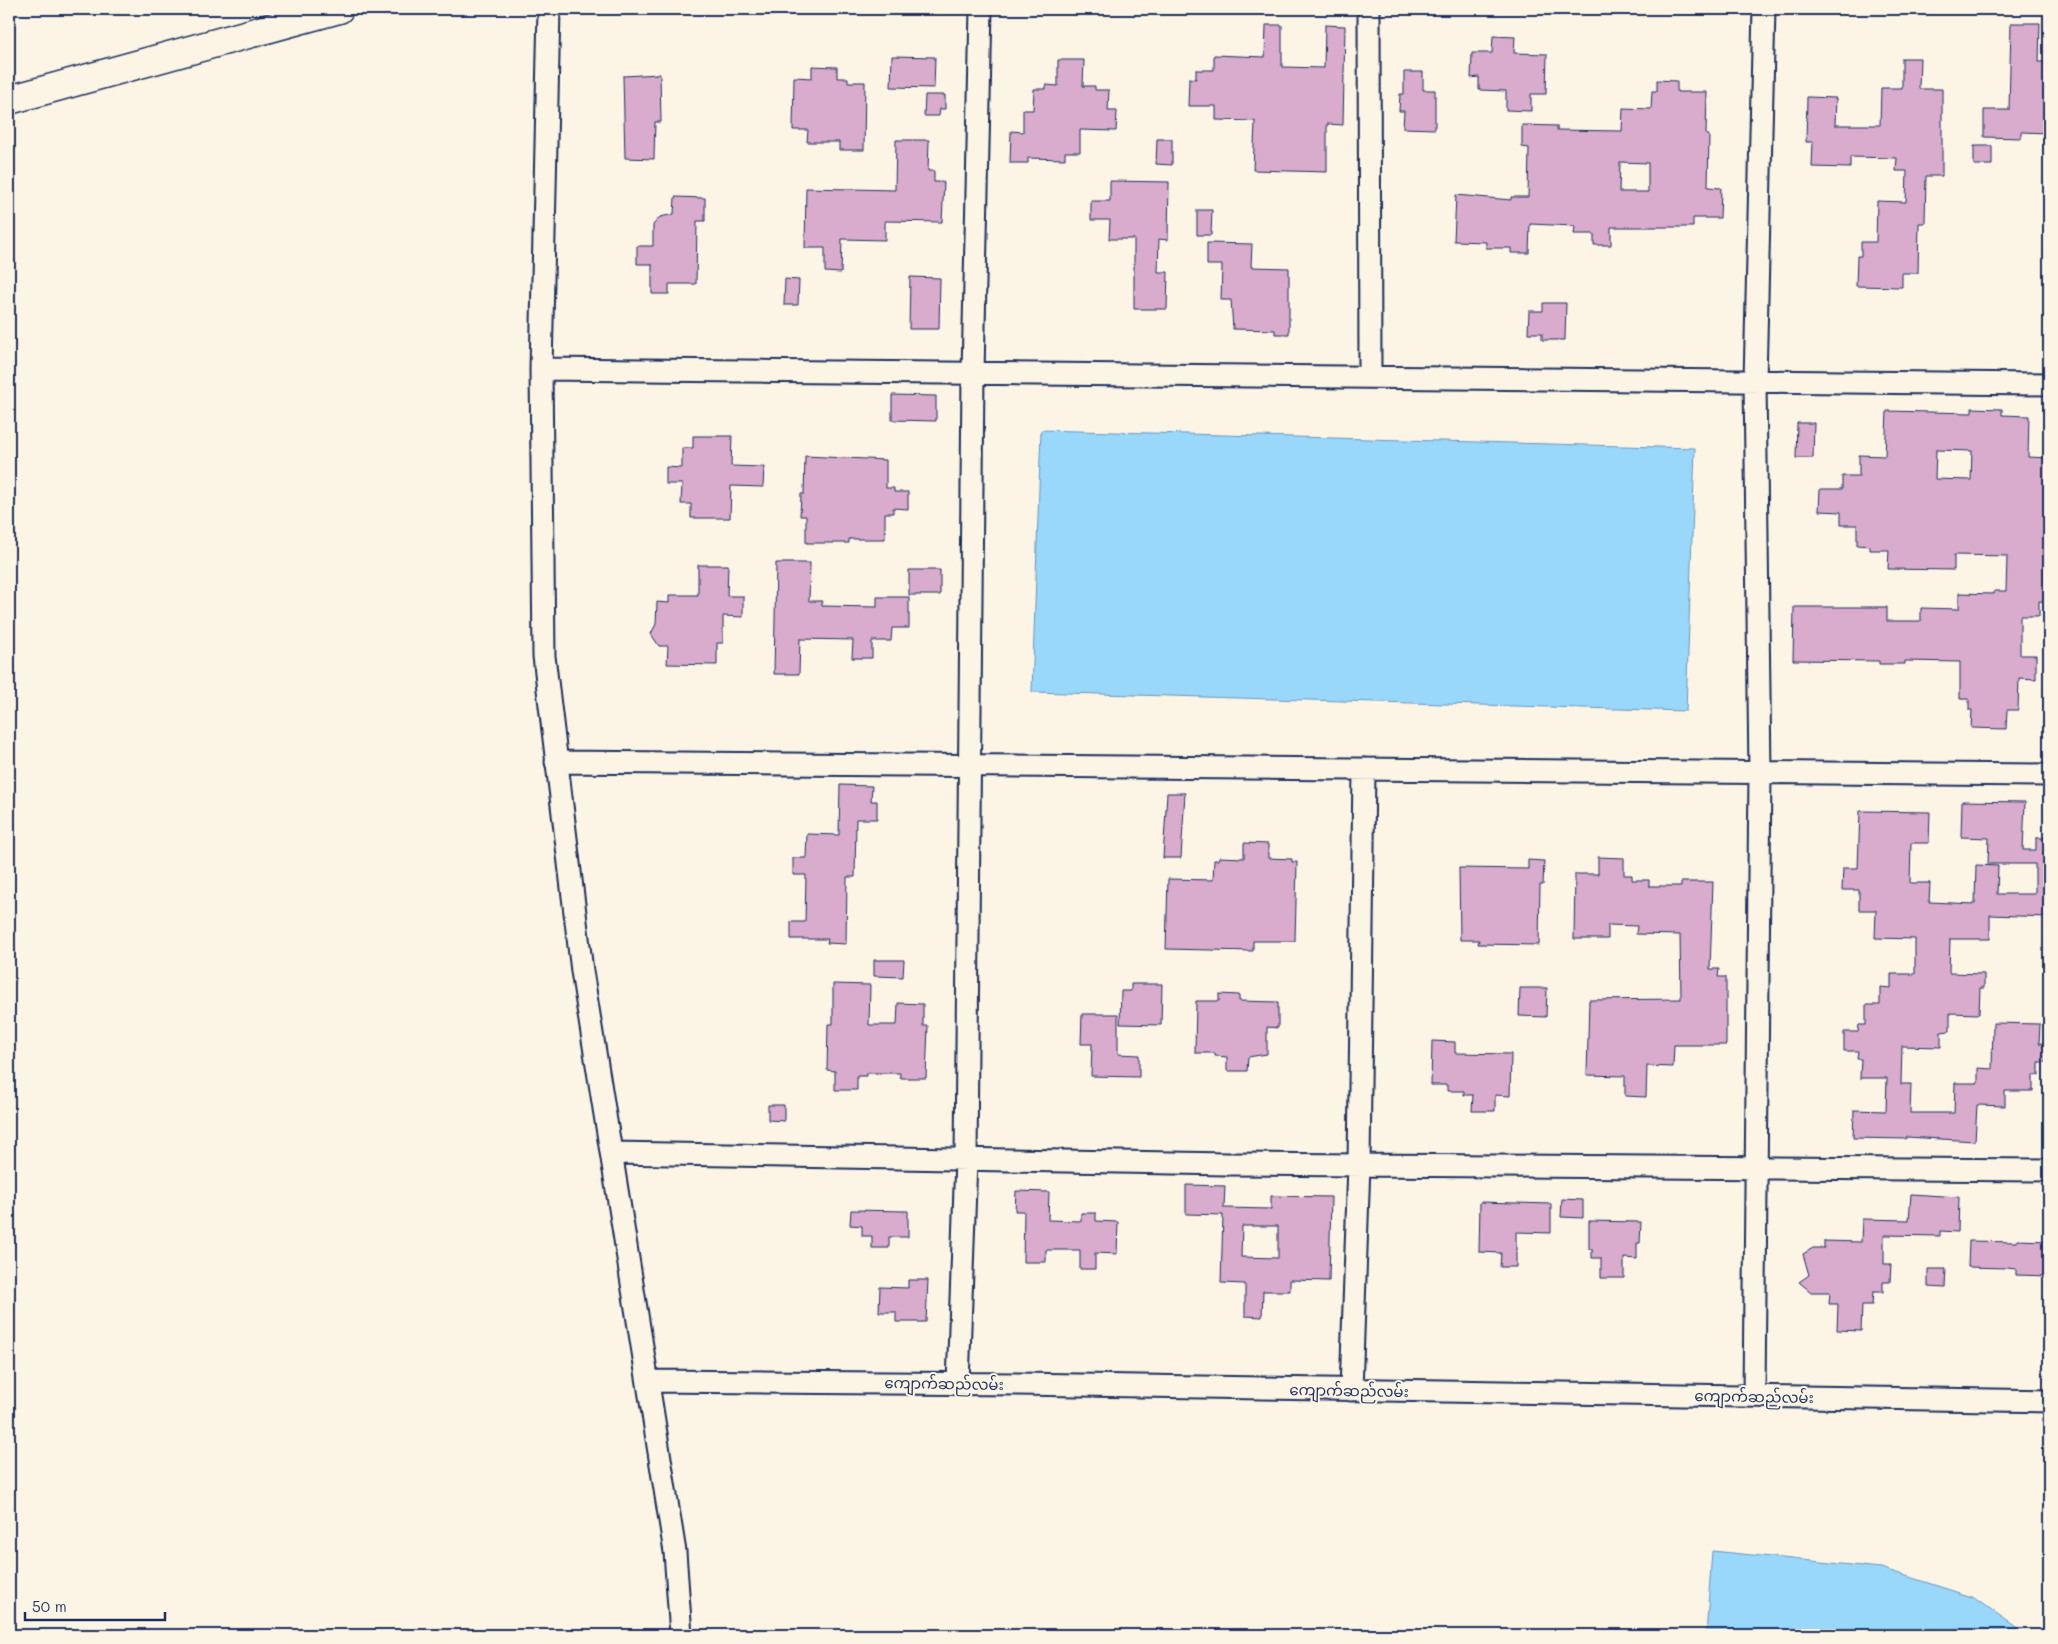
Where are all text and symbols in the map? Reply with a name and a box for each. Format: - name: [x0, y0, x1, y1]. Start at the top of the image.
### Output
- street label: ကျောက်ဆည်လမ်း: [884, 1372, 1004, 1397]
- street label: ကျောက်ဆည်လမ်း: [1289, 1379, 1409, 1404]
- street label: ကျောက်ဆည်လမ်း: [1694, 1385, 1814, 1410]
- scale bar: [25, 1589, 165, 1621]
- text: 50 m: [32, 1596, 67, 1616]

